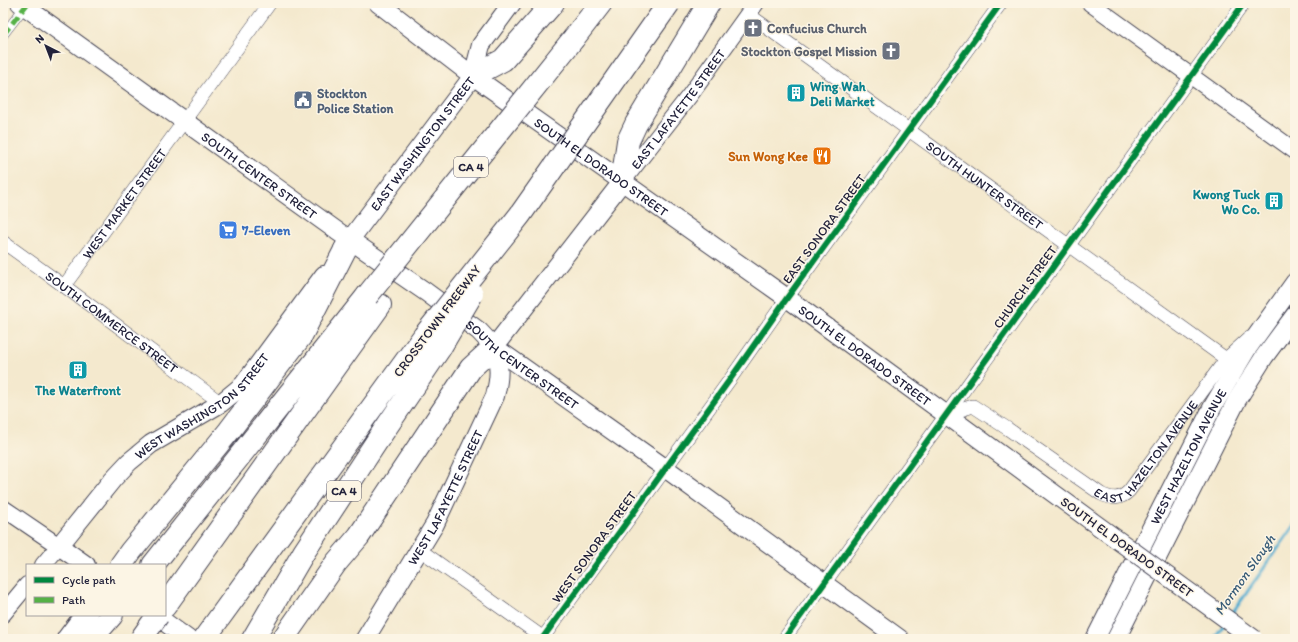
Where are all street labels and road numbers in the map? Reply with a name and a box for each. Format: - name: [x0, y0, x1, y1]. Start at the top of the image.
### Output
- street label: EAST LAFAYETTE STREET: [628, 46, 728, 172]
- street label: EAST WASHINGTON STREET: [367, 73, 478, 214]
- street label: SOUTH EL DORADO STREET: [531, 114, 672, 220]
- street label: SOUTH CENTER STREET: [199, 129, 321, 222]
- street label: SOUTH HUNTER STREET: [923, 138, 1047, 233]
- street label: WEST MARKET STREET: [79, 145, 169, 261]
- road number: CA 4: [454, 157, 488, 177]
- street label: EAST SONORA STREET: [779, 171, 869, 287]
- street label: CHURCH STREET: [990, 242, 1060, 331]
- street label: CROSSTOWN FREEWAY: [390, 262, 484, 380]
- street label: SOUTH COMMERCE STREET: [43, 268, 182, 376]
- street label: SOUTH EL DORADO STREET: [796, 302, 935, 409]
- street label: SOUTH CENTER STREET: [463, 316, 582, 413]
- street label: WEST WASHINGTON STREET: [131, 349, 272, 462]
- street label: WEST HAZELTON AVENUE: [1147, 386, 1229, 527]
- street label: EAST HAZELTON AVENUE: [1091, 397, 1201, 505]
- street label: WEST LAFAYETTE STREET: [404, 427, 486, 568]
- road number: CA 4: [327, 481, 361, 501]
- street label: WEST SONORA STREET: [548, 488, 640, 606]
- street label: SOUTH EL DORADO STREET: [1058, 494, 1197, 601]

